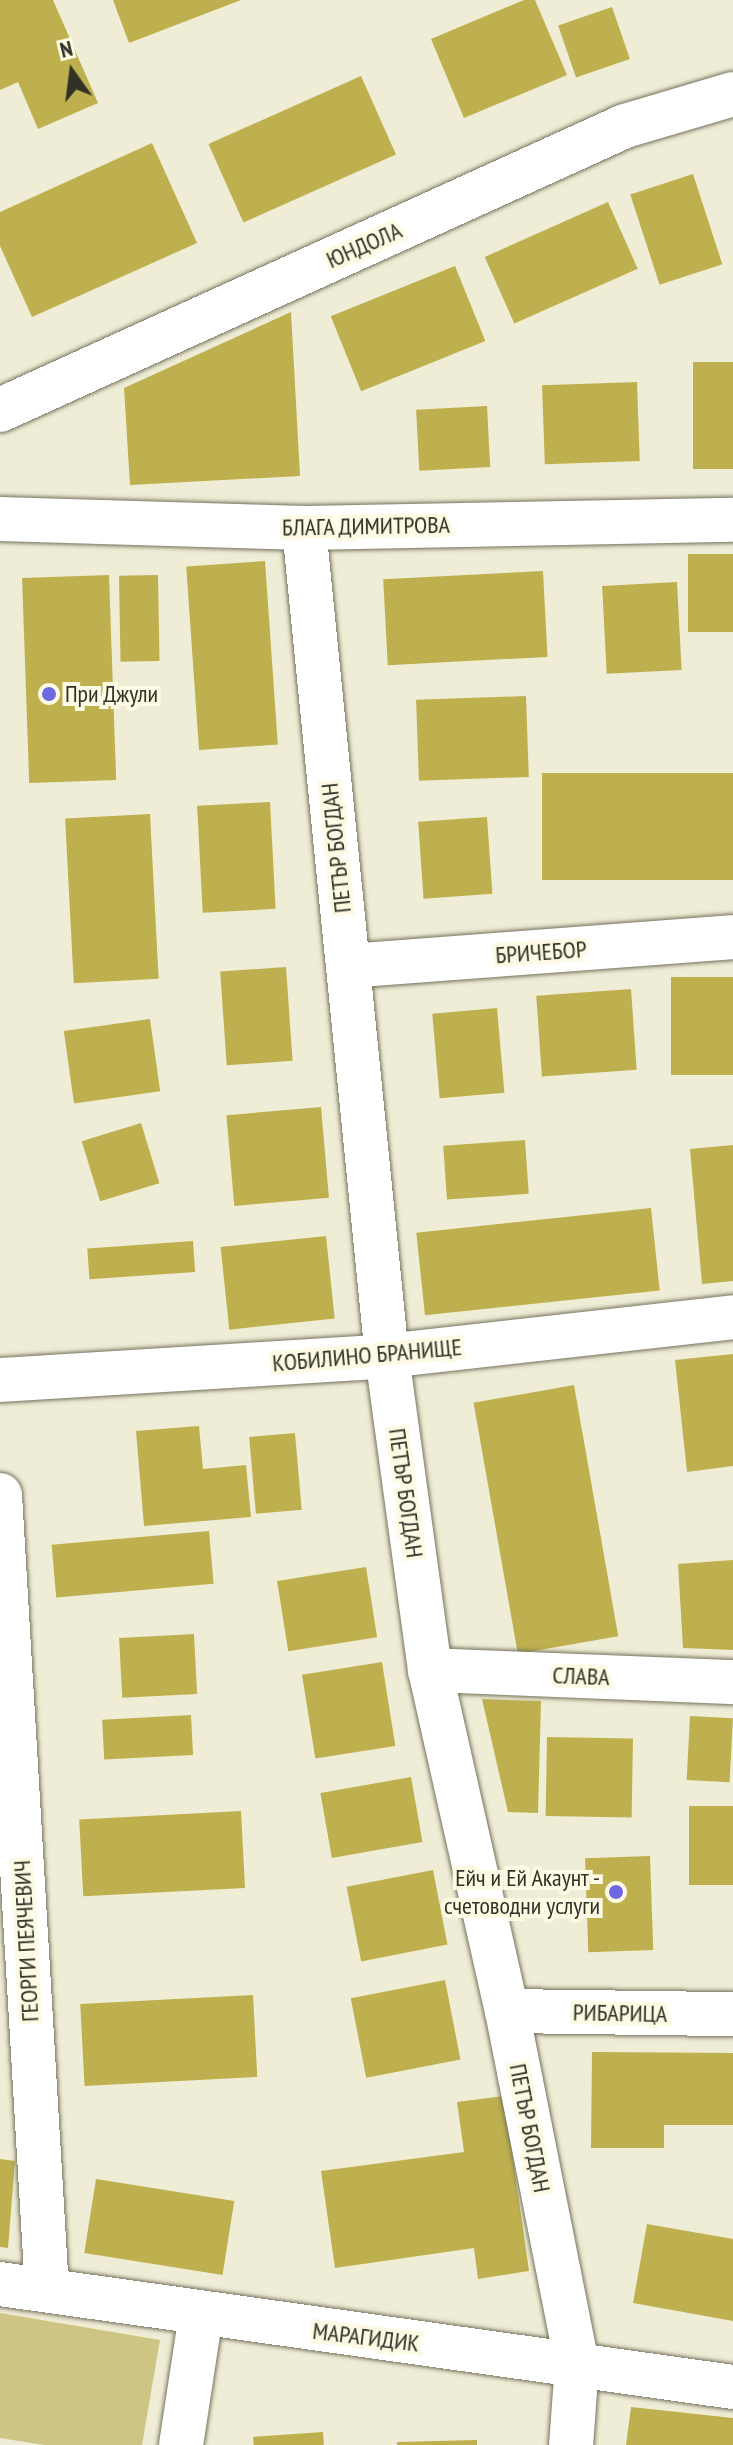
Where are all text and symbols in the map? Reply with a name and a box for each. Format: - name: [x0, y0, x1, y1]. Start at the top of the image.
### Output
- north arrow: [32, 32, 112, 112]
- text: N: [57, 34, 75, 64]
- street label: ЮНДОЛА: [322, 216, 406, 274]
- street label: БЛАГА ДИМИТРОВА: [281, 510, 451, 542]
- place label: При Джули: [65, 680, 159, 708]
- marker: При Джули: [40, 685, 58, 703]
- street label: ПЕТЪР БОГДАН: [315, 781, 357, 915]
- street label: БРИЧЕБОР: [494, 934, 588, 970]
- street label: КОБИЛИНО БРАНИЩЕ: [271, 1332, 463, 1378]
- street label: ПЕТЪР БОГДАН: [383, 1426, 429, 1560]
- street label: СЛАВА: [552, 1661, 610, 1691]
- street label: ГЕОРГИ ПЕЯЧЕВИЧ: [7, 1860, 45, 2022]
- place label: Ейч и Ей Акаунт - счетоводни услуги: [444, 1864, 600, 1920]
- marker: Ейч и Ей Акаунт - счетоводни услуги: [607, 1883, 625, 1901]
- street label: РИБАРИЦА: [573, 1998, 667, 2028]
- street label: ПЕТЪР БОГДАН: [503, 2061, 557, 2195]
- street label: МАРАГИДИК: [311, 2316, 421, 2358]

